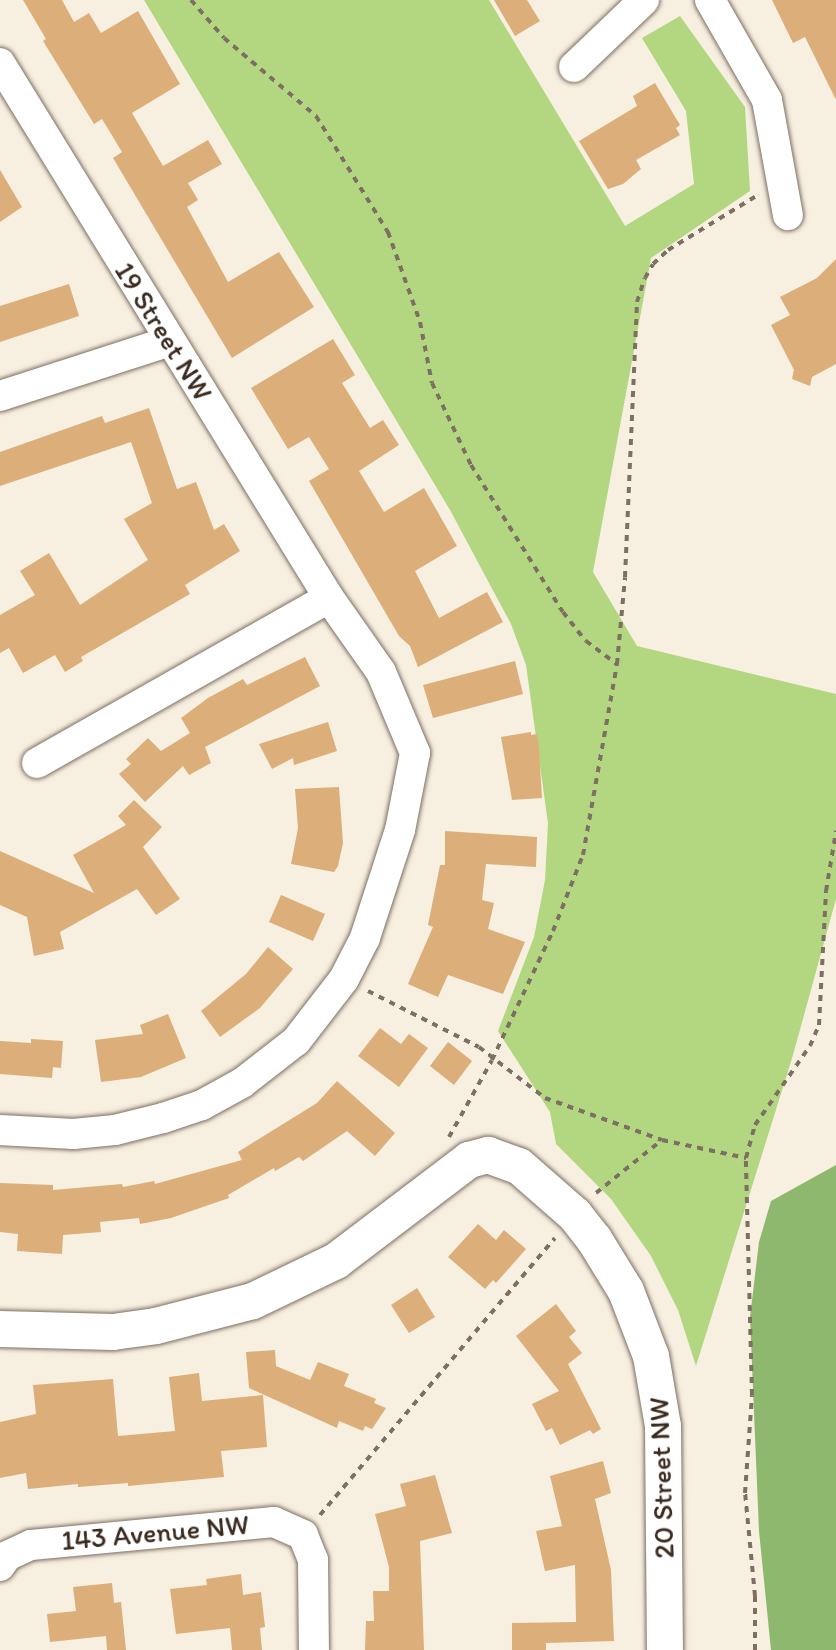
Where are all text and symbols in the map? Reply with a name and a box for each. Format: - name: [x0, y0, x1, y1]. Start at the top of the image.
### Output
- street label: 19 Street NW: [108, 255, 220, 407]
- street label: 20 Street NW: [641, 1397, 681, 1559]
- street label: 143 Avenue NW: [60, 1507, 250, 1557]

